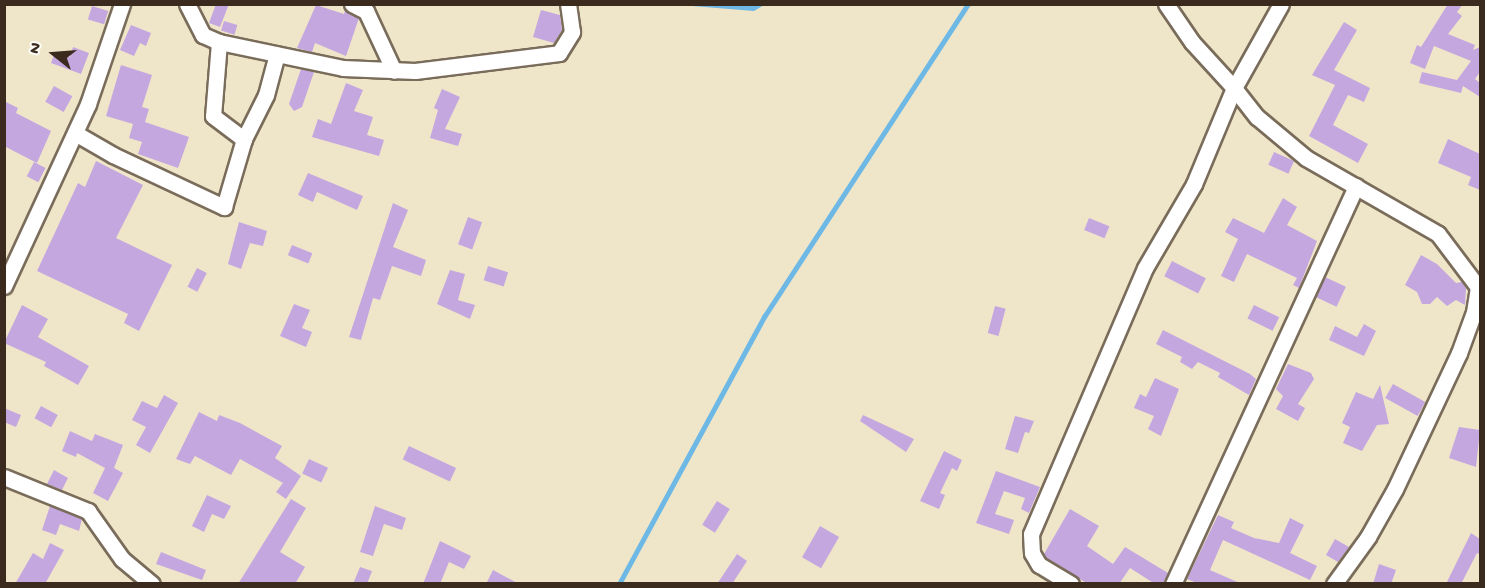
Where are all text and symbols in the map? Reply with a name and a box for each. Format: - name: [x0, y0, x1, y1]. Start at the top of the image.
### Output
- north arrow: [24, 24, 84, 84]
- text: N: [26, 41, 47, 56]

